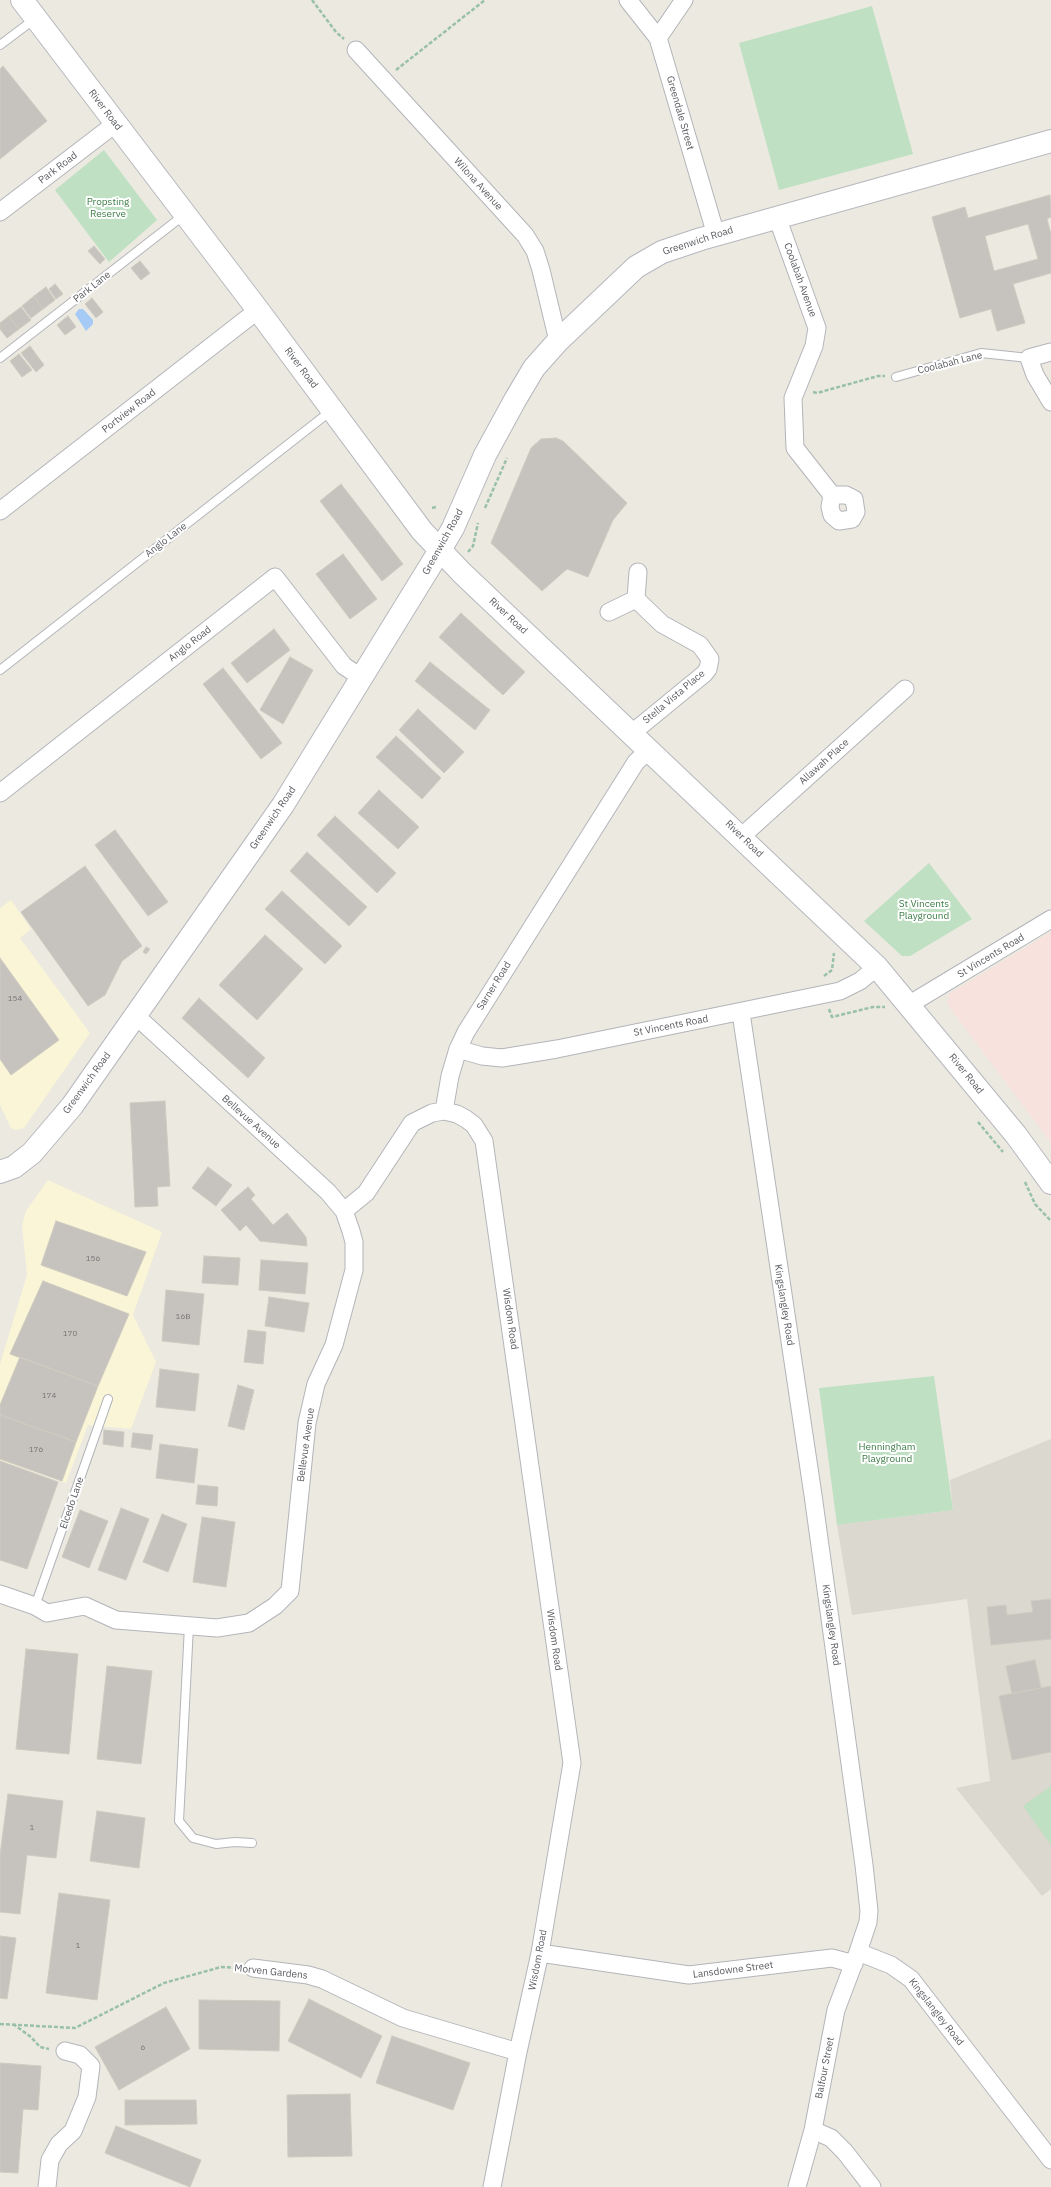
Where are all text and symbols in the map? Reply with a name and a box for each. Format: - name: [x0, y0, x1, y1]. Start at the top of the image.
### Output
- street label: Greendale Street: [664, 75, 696, 151]
- street label: River Road: [86, 87, 124, 133]
- street label: Park Road: [36, 149, 80, 187]
- street label: Wilona Avenue: [451, 155, 505, 213]
- park label: Propsting Reserve: [87, 196, 129, 220]
- street label: Greenwich Road: [661, 224, 735, 258]
- street label: Coolabah Avenue: [781, 241, 819, 319]
- street label: Park Lane: [71, 269, 113, 305]
- street label: River Road: [282, 345, 320, 391]
- street label: Coolabah Lane: [916, 349, 984, 377]
- street label: Portview Road: [100, 386, 158, 436]
- street label: Greenwich Road: [420, 507, 466, 577]
- street label: Anglo Lane: [143, 520, 189, 560]
- street label: River Road: [486, 595, 530, 637]
- street label: Anglo Road: [166, 624, 214, 664]
- street label: Stella Vista Place: [641, 668, 707, 726]
- street label: Allawah Place: [797, 737, 851, 787]
- street label: Greenwich Road: [247, 784, 299, 852]
- street label: River Road: [722, 818, 766, 860]
- park label: St Vincents Playground: [899, 898, 949, 922]
- street label: St Vincents Road: [955, 931, 1027, 981]
- street label: Sarner Road: [474, 959, 514, 1013]
- house number: 154: [8, 994, 22, 1004]
- street label: St Vincents Road: [633, 1013, 709, 1039]
- street label: Greenwich Road: [61, 1050, 113, 1116]
- street label: River Road: [946, 1051, 986, 1097]
- street label: Bellevue Avenue: [219, 1093, 283, 1151]
- house number: 156: [86, 1254, 100, 1264]
- street label: Kingslangley Road: [772, 1263, 796, 1347]
- street label: Wisdom Road: [500, 1288, 520, 1350]
- house number: 16B: [176, 1312, 190, 1322]
- house number: 170: [63, 1329, 77, 1339]
- house number: 174: [42, 1391, 56, 1401]
- street label: Bellevue Avenue: [295, 1407, 317, 1483]
- park label: Henningham Playground: [858, 1441, 916, 1464]
- house number: 176: [29, 1445, 43, 1455]
- street label: Elcedo Lane: [57, 1475, 87, 1531]
- street label: Kingslangley Road: [819, 1583, 843, 1667]
- street label: Wisdom Road: [544, 1609, 564, 1671]
- house number: 1: [30, 1823, 34, 1833]
- street label: Wisdom Road: [526, 1929, 550, 1991]
- house number: 1: [76, 1941, 80, 1951]
- street label: Lansdowne Street: [692, 1959, 774, 1981]
- street label: Morven Gardens: [234, 1962, 308, 1982]
- street label: Kingslangley Road: [906, 1976, 966, 2048]
- street label: Balfour Street: [813, 2036, 837, 2100]
- house number: 6: [141, 2043, 145, 2053]

